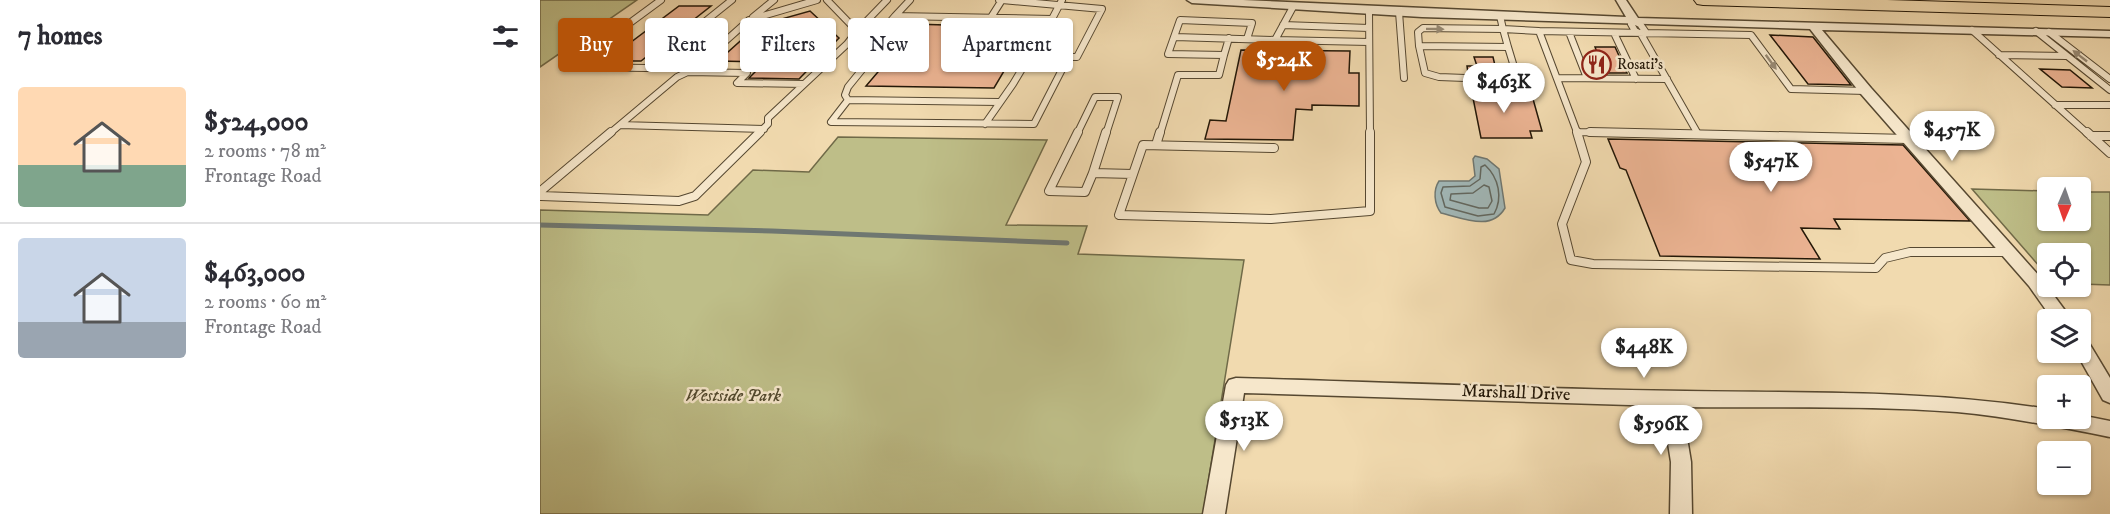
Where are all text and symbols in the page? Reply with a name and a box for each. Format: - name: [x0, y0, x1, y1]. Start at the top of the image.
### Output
- chip: Buy: [558, 18, 633, 72]
- chip: Rent: [645, 18, 728, 72]
- chip: Filters: [740, 18, 836, 72]
- chip: New: [848, 18, 929, 72]
- chip: Apartment: [941, 18, 1073, 72]
- text: 7 homes: [18, 20, 102, 53]
- icon: filters: [489, 20, 522, 53]
- one-way arrow: [1426, 24, 1445, 34]
- pin: $524K: [1242, 41, 1326, 92]
- text: $524K: [1256, 48, 1312, 73]
- restaurant icon: Rosati's: [1580, 48, 1612, 80]
- one-way arrow: [2072, 50, 2087, 62]
- one-way arrow: [1765, 54, 1777, 70]
- place label: Rosati's: [1617, 55, 1663, 74]
- pin: $463K: [1462, 63, 1546, 114]
- text: $463K: [1477, 70, 1531, 95]
- text: $524,000: [204, 106, 308, 139]
- icon: home: [66, 111, 138, 183]
- pin: $457K: [1910, 111, 1994, 162]
- text: $457K: [1924, 118, 1980, 143]
- text: 2 rooms · 78 m²: [204, 139, 326, 164]
- pin: $547K: [1729, 142, 1813, 193]
- text: $547K: [1743, 149, 1799, 174]
- text: Frontage Road: [204, 164, 321, 189]
- north arrow: [2037, 177, 2091, 231]
- map controls: [2037, 177, 2091, 495]
- button: locate: [2037, 243, 2091, 297]
- text: $463,000: [204, 257, 305, 290]
- icon: home: [66, 262, 138, 334]
- text: 2 rooms · 60 m²: [204, 290, 326, 315]
- button: layers: [2037, 309, 2091, 363]
- text: Frontage Road: [204, 315, 321, 340]
- pin: $448K: [1602, 328, 1686, 379]
- text: $448K: [1615, 335, 1673, 360]
- button: +: [2037, 375, 2091, 429]
- street label: Marshall Drive: [1461, 380, 1571, 406]
- park label: Westside Park: [685, 385, 782, 407]
- pin: $513K: [1202, 401, 1286, 452]
- pin: $596K: [1619, 405, 1703, 456]
- text: $513K: [1219, 408, 1269, 433]
- text: $596K: [1633, 412, 1689, 437]
- button: −: [2037, 441, 2091, 495]

